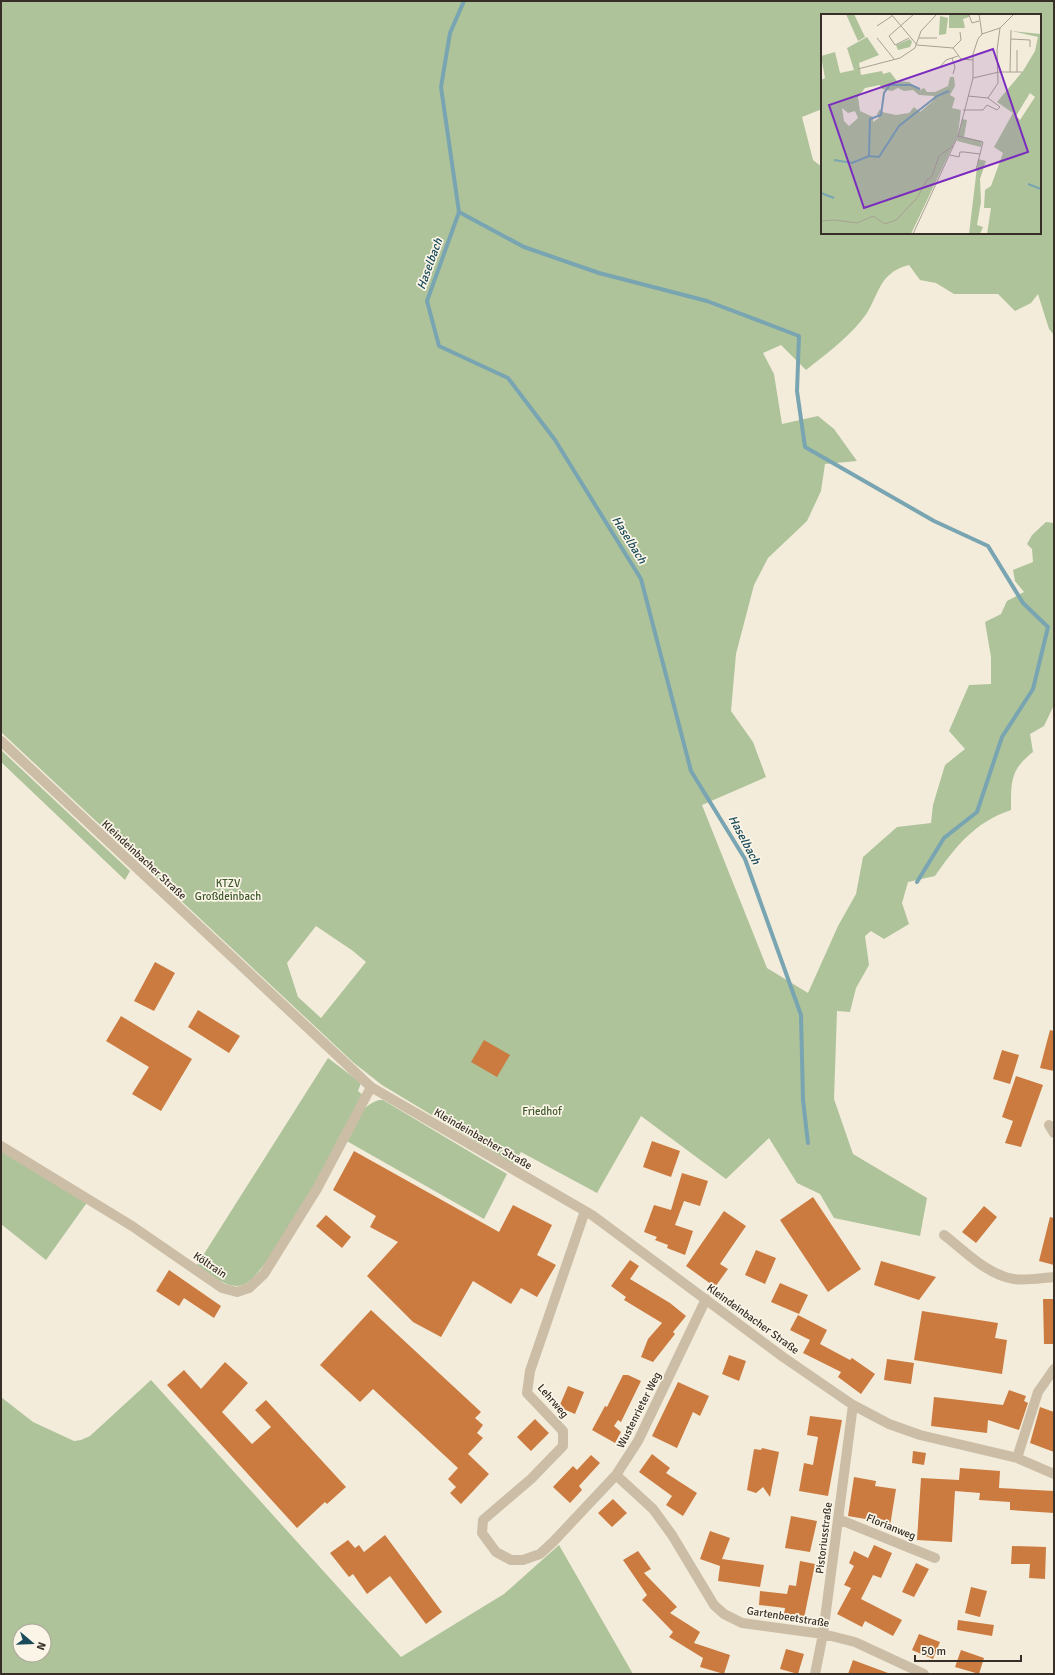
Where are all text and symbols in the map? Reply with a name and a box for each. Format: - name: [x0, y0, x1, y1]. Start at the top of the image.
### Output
- inset map: [821, 14, 1041, 234]
- water label: Haselbach: [414, 236, 446, 292]
- water label: Haselbach: [608, 513, 650, 567]
- water label: Haselbach: [725, 813, 763, 868]
- street label: Kleindeinbacher Straße: [99, 817, 189, 903]
- park label: KTZV Großdeinbach: [195, 877, 261, 903]
- park label: Friedhof: [522, 1105, 563, 1118]
- street label: Kleindeinbacher Straße: [432, 1106, 534, 1172]
- street label: Költrain: [191, 1249, 229, 1281]
- street label: Kleindeinbacher Straße: [704, 1281, 802, 1357]
- street label: Wustenrieter Weg: [614, 1370, 664, 1450]
- street label: Lehrweg: [535, 1382, 571, 1421]
- street label: Pistoriusstraße: [813, 1501, 835, 1575]
- street label: Florianweg: [864, 1511, 918, 1543]
- street label: Gartenbeetstraße: [746, 1604, 830, 1630]
- north arrow: [12, 1623, 52, 1663]
- scale bar: [915, 1637, 1021, 1663]
- text: N: [34, 1640, 48, 1652]
- text: 50 m: [921, 1644, 946, 1659]

